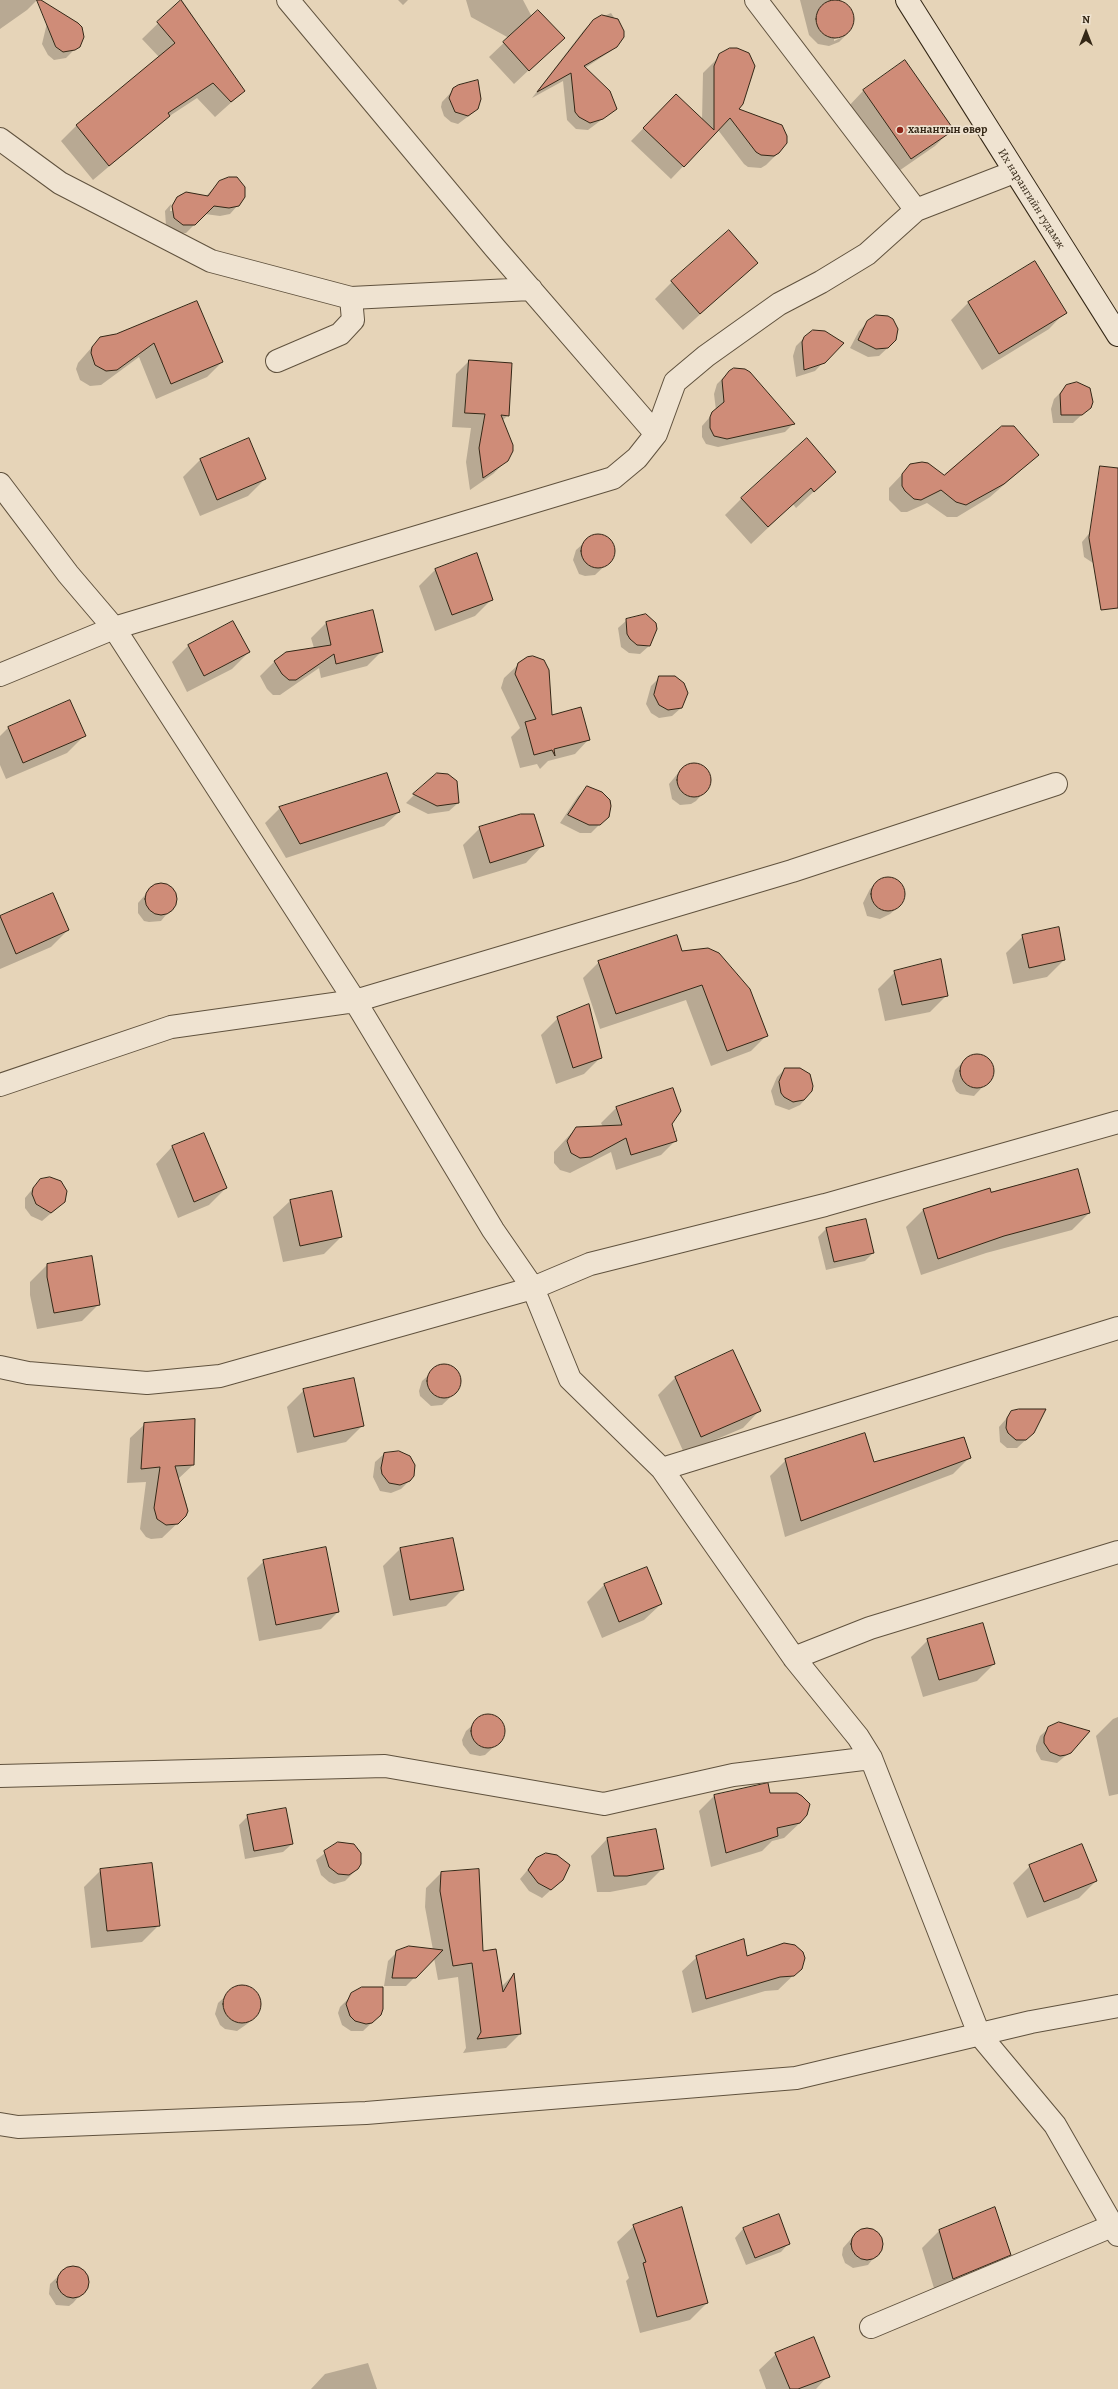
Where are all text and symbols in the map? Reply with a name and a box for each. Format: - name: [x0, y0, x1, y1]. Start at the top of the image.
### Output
- north arrow: [1066, 12, 1106, 52]
- text: N: [1082, 12, 1090, 27]
- place label: ханантын өвөр: [908, 123, 987, 137]
- marker: ханантын өвөр: [895, 125, 905, 135]
- street label: Их нарангийн гудамж: [994, 146, 1068, 252]

